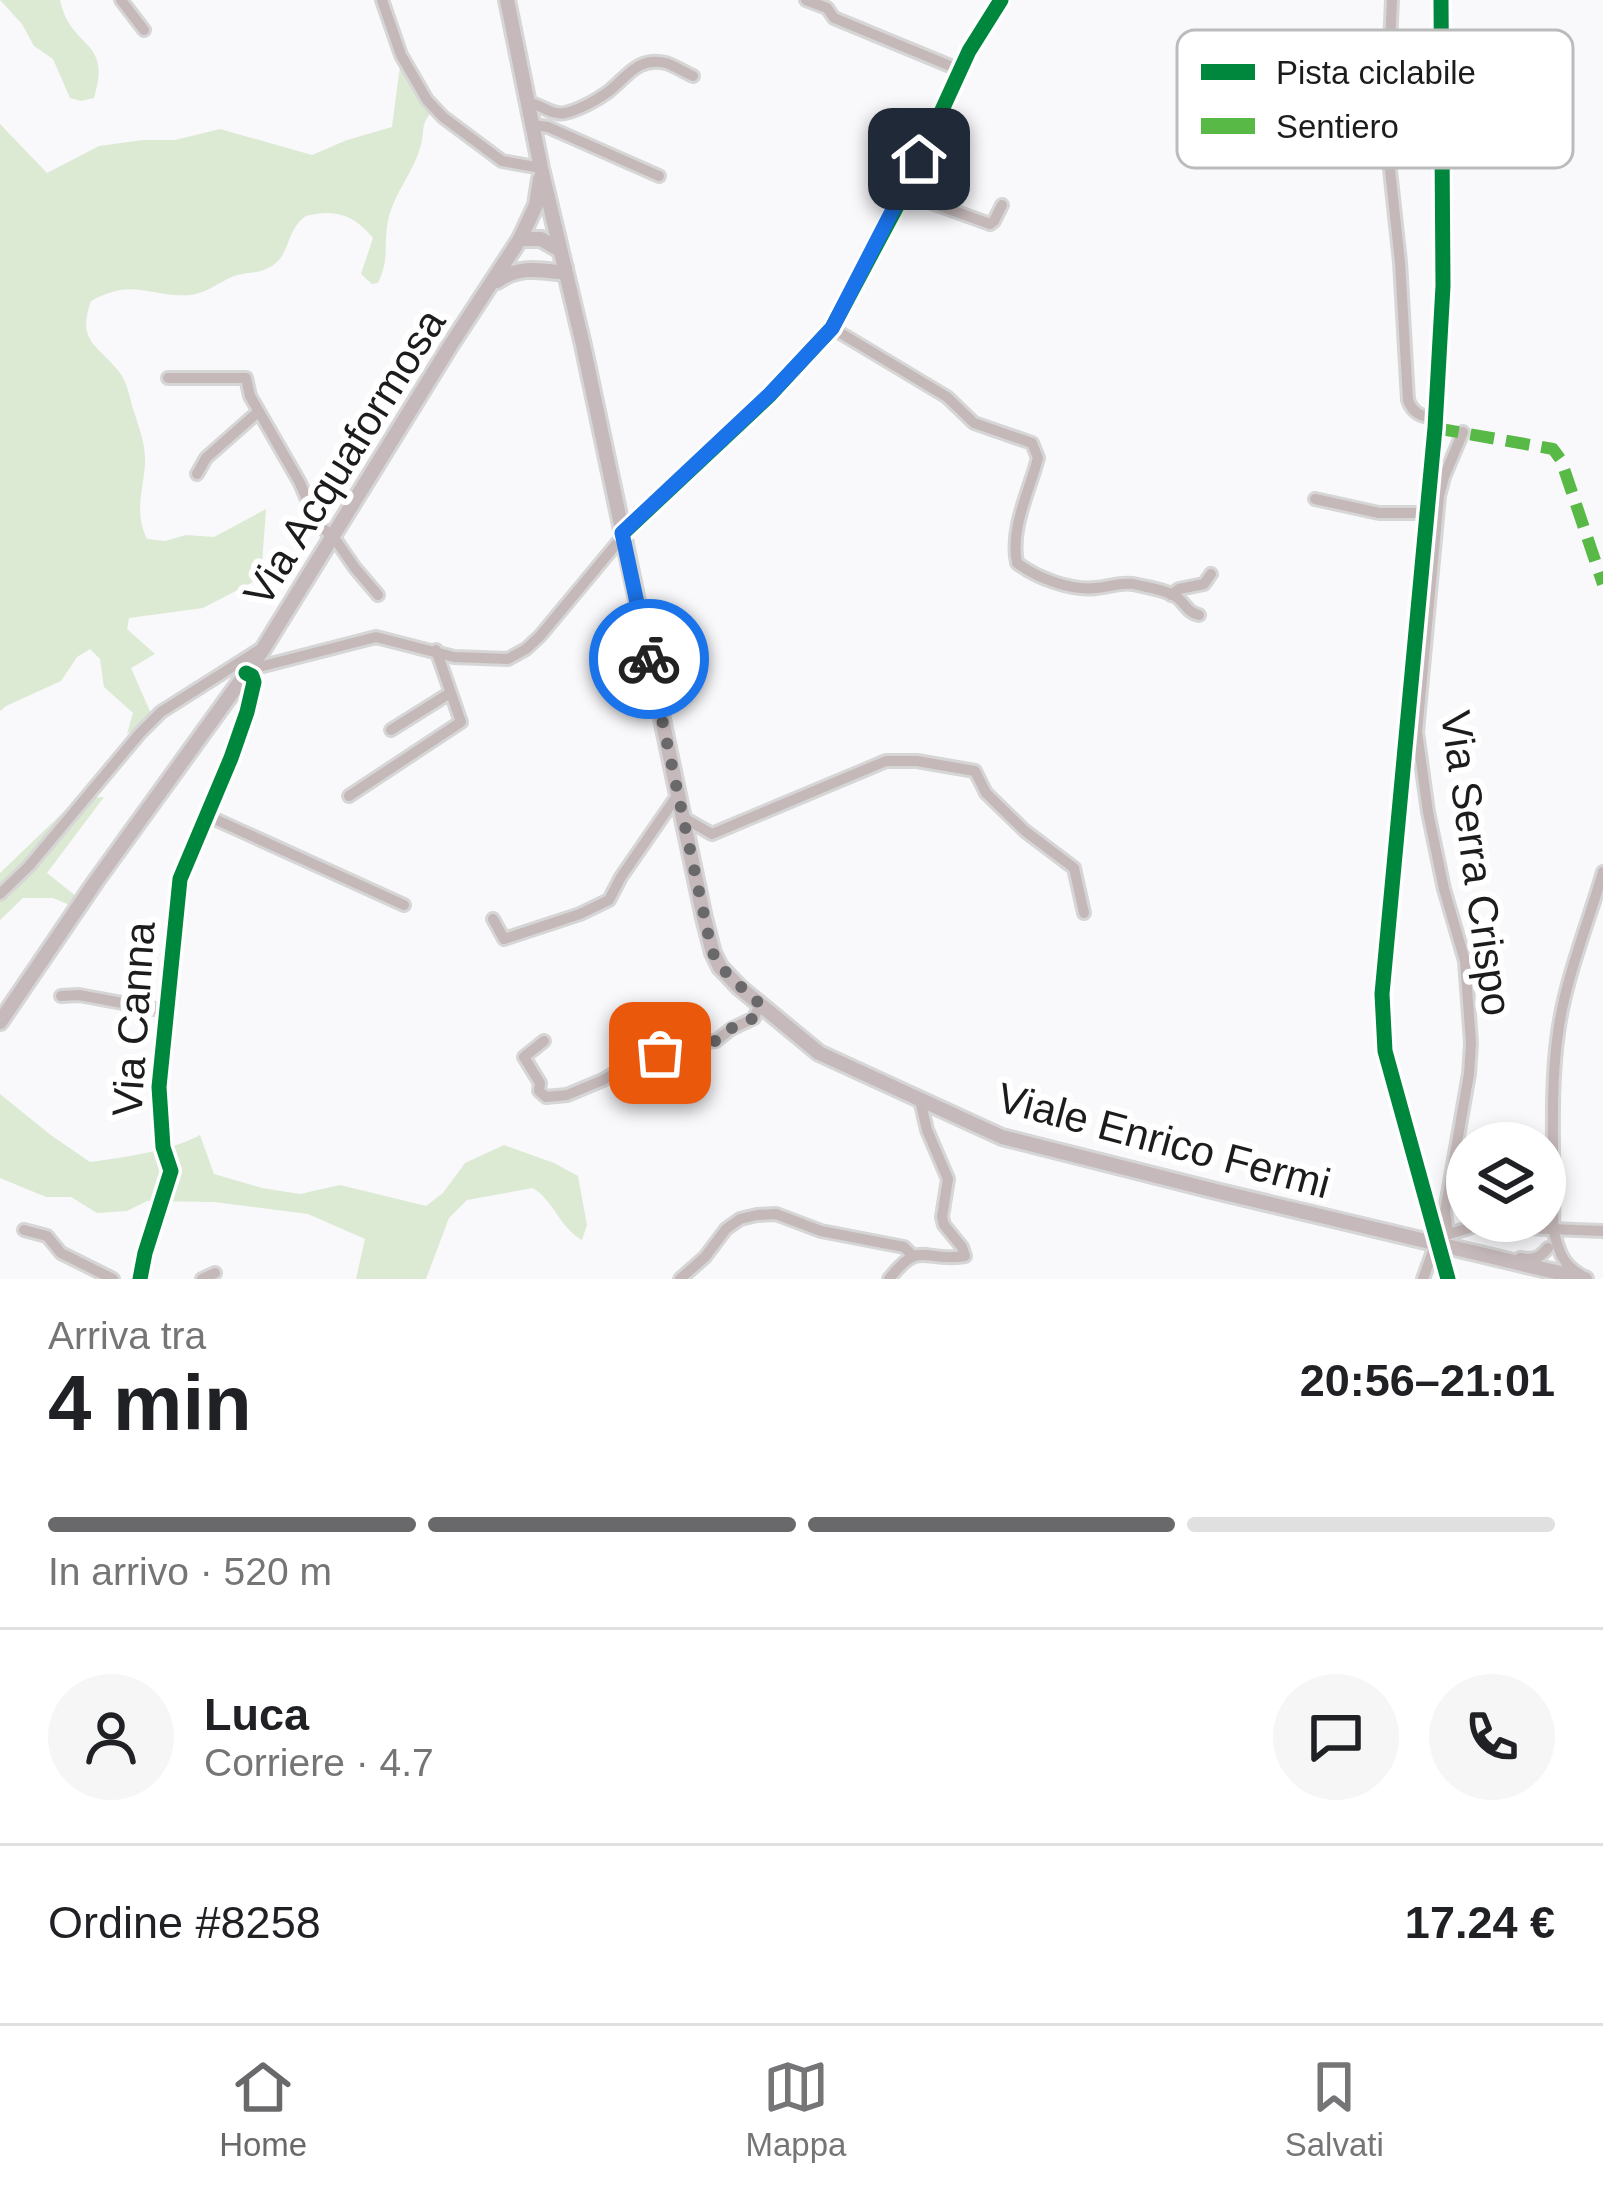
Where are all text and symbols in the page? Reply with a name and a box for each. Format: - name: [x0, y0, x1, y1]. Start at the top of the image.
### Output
- legend: [1177, 30, 1573, 168]
- text: Pista ciclabile: [1276, 54, 1476, 91]
- pin: [868, 108, 970, 210]
- text: Sentiero: [1276, 108, 1399, 145]
- icon: home: [886, 126, 952, 192]
- street label: Via Acquaformosa: [234, 300, 455, 614]
- courier: [589, 599, 709, 719]
- icon: bike: [616, 626, 682, 692]
- street label: Via Serra Crispo: [1432, 708, 1521, 1019]
- street label: Via Canna: [103, 919, 164, 1118]
- pin: [609, 1002, 711, 1104]
- icon: bag: [627, 1020, 693, 1086]
- street label: Viale Enrico Fermi: [992, 1073, 1335, 1207]
- map controls: [1446, 1122, 1566, 1242]
- button: layers: [1446, 1122, 1566, 1242]
- text: Arriva tra: [48, 1314, 206, 1357]
- text: 20:56–21:01: [1300, 1355, 1555, 1406]
- text: 4 min: [48, 1359, 252, 1447]
- text: In arrivo · 520 m: [48, 1550, 332, 1593]
- button: person: [48, 1674, 174, 1800]
- button: chat: [1273, 1674, 1399, 1800]
- button: phone: [1429, 1674, 1555, 1800]
- text: Luca: [204, 1689, 309, 1740]
- text: Corriere · 4.7: [204, 1741, 434, 1784]
- text: Ordine #8258: [48, 1897, 321, 1948]
- text: 17.24 €: [1405, 1897, 1555, 1948]
- tab: Home: [219, 2054, 307, 2164]
- tab: Mappa: [746, 2054, 846, 2164]
- tab: Salvati: [1285, 2054, 1384, 2164]

